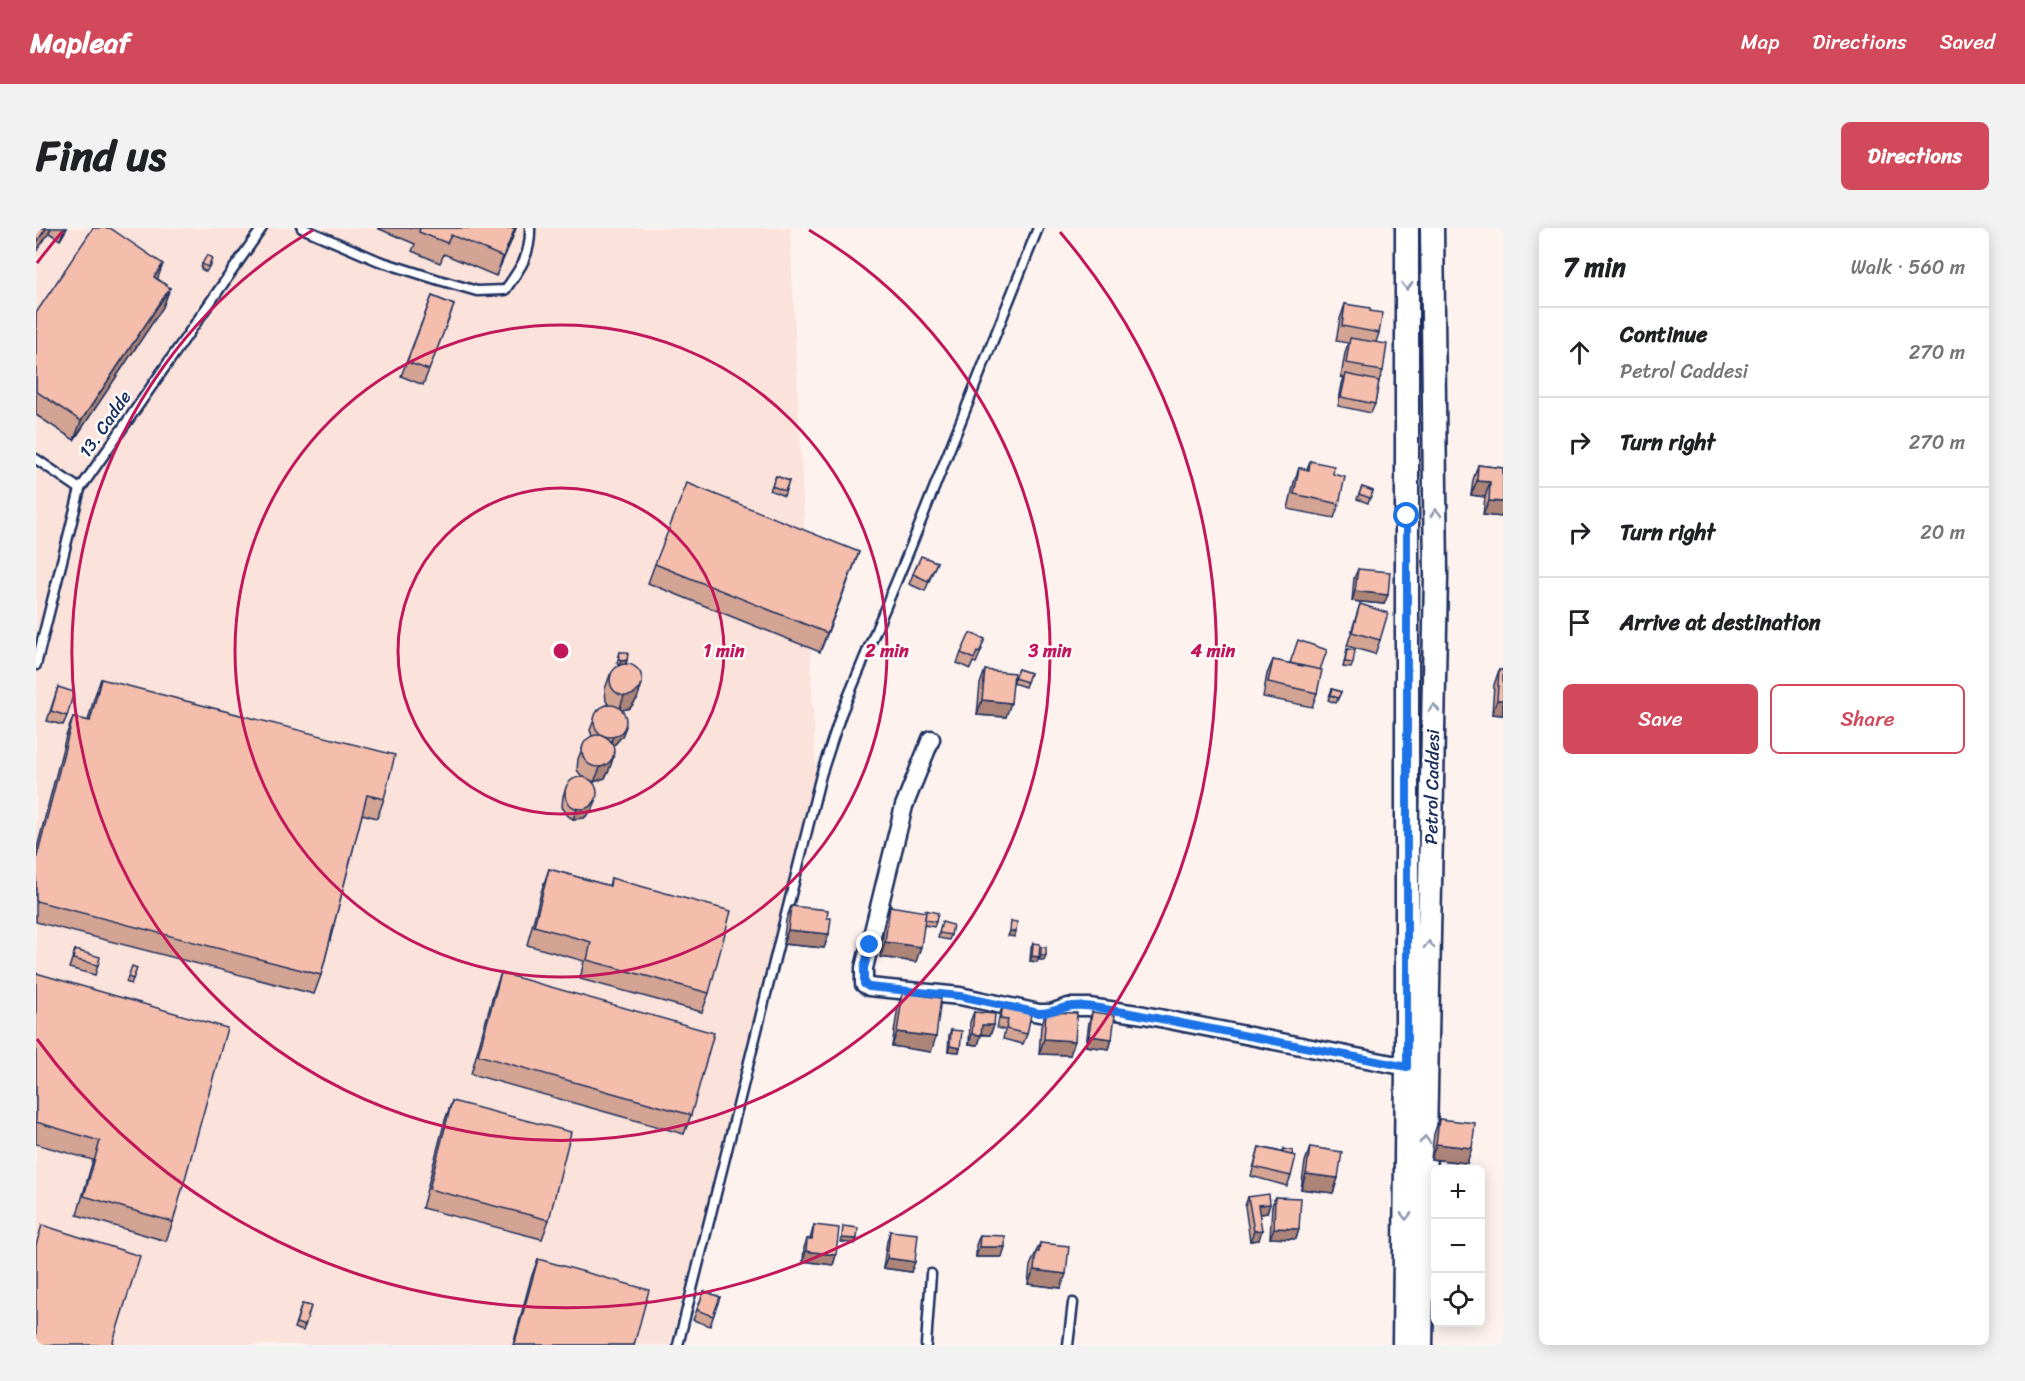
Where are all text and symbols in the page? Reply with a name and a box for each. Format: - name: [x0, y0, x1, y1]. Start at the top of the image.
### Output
- text: Mapleaf: [30, 18, 130, 67]
- text: Map: [1741, 23, 1779, 61]
- text: Directions: [1812, 23, 1907, 61]
- text: Saved: [1940, 23, 1995, 61]
- text: Find us: [36, 119, 166, 193]
- button: Directions: [1841, 122, 1989, 190]
- text: 7 min: [1563, 244, 1626, 290]
- text: Walk · 560 m: [1851, 250, 1965, 285]
- one-way arrow: [1401, 282, 1413, 291]
- text: Continue: [1620, 315, 1708, 354]
- text: 270 m: [1909, 335, 1965, 370]
- icon: ahead: [1563, 336, 1596, 369]
- text: Petrol Caddesi: [1620, 354, 1748, 389]
- street label: 13. Cadde: [70, 384, 140, 464]
- text: Turn right: [1620, 423, 1715, 462]
- text: 270 m: [1909, 425, 1965, 460]
- icon: right: [1563, 426, 1596, 459]
- route start: [1393, 502, 1419, 528]
- one-way arrow: [1429, 508, 1442, 517]
- text: Turn right: [1620, 513, 1715, 552]
- text: 20 m: [1920, 515, 1965, 550]
- icon: right: [1563, 516, 1596, 549]
- text: Arrive at destination: [1620, 603, 1821, 642]
- icon: arrive: [1563, 606, 1596, 639]
- text: 1 min: [704, 635, 745, 667]
- text: 2 min: [864, 635, 909, 667]
- text: 3 min: [1027, 635, 1072, 667]
- text: 4 min: [1190, 635, 1236, 667]
- centre of rings: [551, 641, 571, 661]
- button: Save: [1563, 684, 1758, 754]
- button: Share: [1770, 684, 1965, 754]
- one-way arrow: [1427, 703, 1440, 712]
- street label: Petrol Caddesi: [1415, 728, 1449, 845]
- route end: [856, 931, 882, 957]
- one-way arrow: [1423, 940, 1435, 949]
- one-way arrow: [1419, 1135, 1431, 1144]
- map controls: [1431, 1165, 1485, 1327]
- button: +: [1431, 1165, 1485, 1219]
- one-way arrow: [1400, 1212, 1412, 1221]
- button: −: [1431, 1219, 1485, 1273]
- button: locate: [1431, 1273, 1485, 1327]

